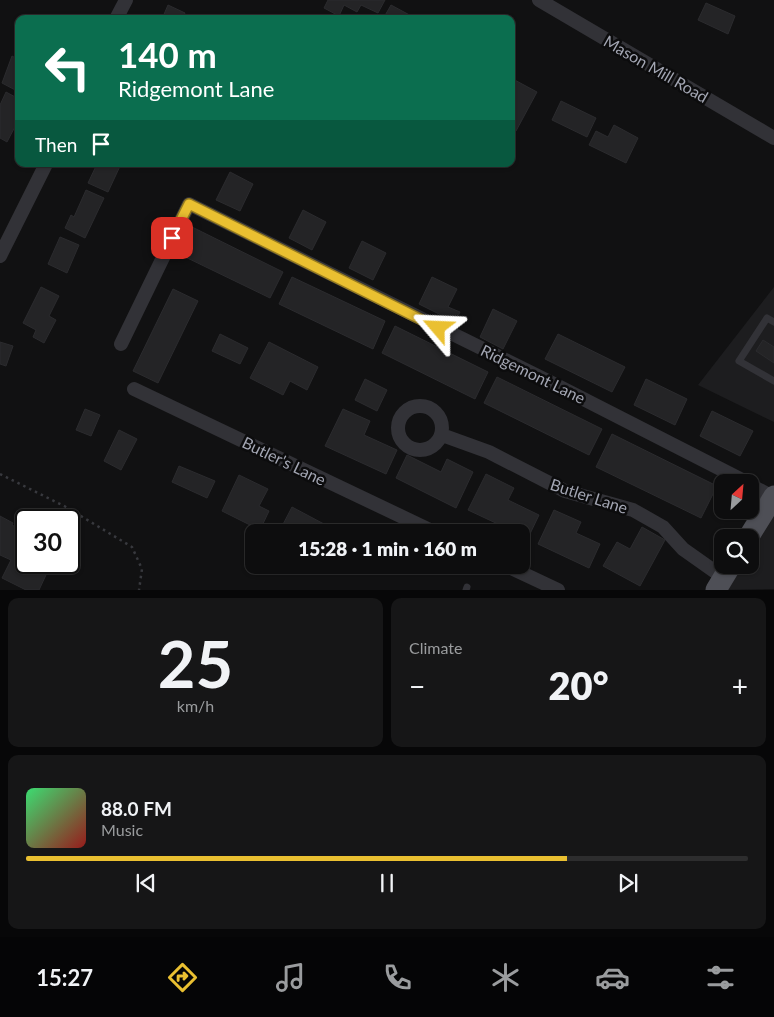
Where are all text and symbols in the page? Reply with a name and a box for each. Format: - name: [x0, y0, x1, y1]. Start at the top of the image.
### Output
- street label: Mason Mill Road: [601, 31, 712, 106]
- text: 140 m: [118, 33, 217, 75]
- icon: left: [35, 35, 100, 100]
- text: Ridgemont Lane: [118, 75, 274, 102]
- icon: arrive: [87, 130, 115, 158]
- text: Then: [35, 133, 77, 156]
- pin: [151, 217, 193, 259]
- icon: arrive: [158, 224, 186, 252]
- position arrow: [411, 301, 463, 353]
- street label: Ridgemont Lane: [478, 340, 589, 407]
- street label: Butler's Lane: [239, 432, 329, 489]
- street label: Butler Lane: [548, 474, 630, 517]
- north arrow: [714, 474, 759, 519]
- map controls: [714, 474, 759, 574]
- speed limit sign: 30: [15, 509, 80, 574]
- button: search: [714, 529, 759, 574]
- text: 15:28 · 1 min · 160 m: [298, 537, 477, 560]
- text: 25: [158, 624, 233, 702]
- text: Climate: [409, 638, 462, 657]
- text: 20°: [549, 662, 608, 708]
- text: −: [409, 669, 425, 703]
- text: +: [732, 669, 748, 703]
- text: km/h: [177, 696, 214, 715]
- text: 88.0 FM: [101, 797, 172, 820]
- text: Music: [101, 820, 143, 839]
- icon: previous: [132, 869, 160, 897]
- icon: pause: [373, 869, 401, 897]
- icon: next: [614, 869, 642, 897]
- icon: directions: [165, 960, 200, 995]
- icon: music: [273, 960, 308, 995]
- icon: phone: [380, 960, 415, 995]
- icon: climate: [488, 960, 523, 995]
- icon: car: [595, 960, 630, 995]
- icon: filters: [703, 960, 738, 995]
- text: 15:27: [36, 964, 93, 991]

